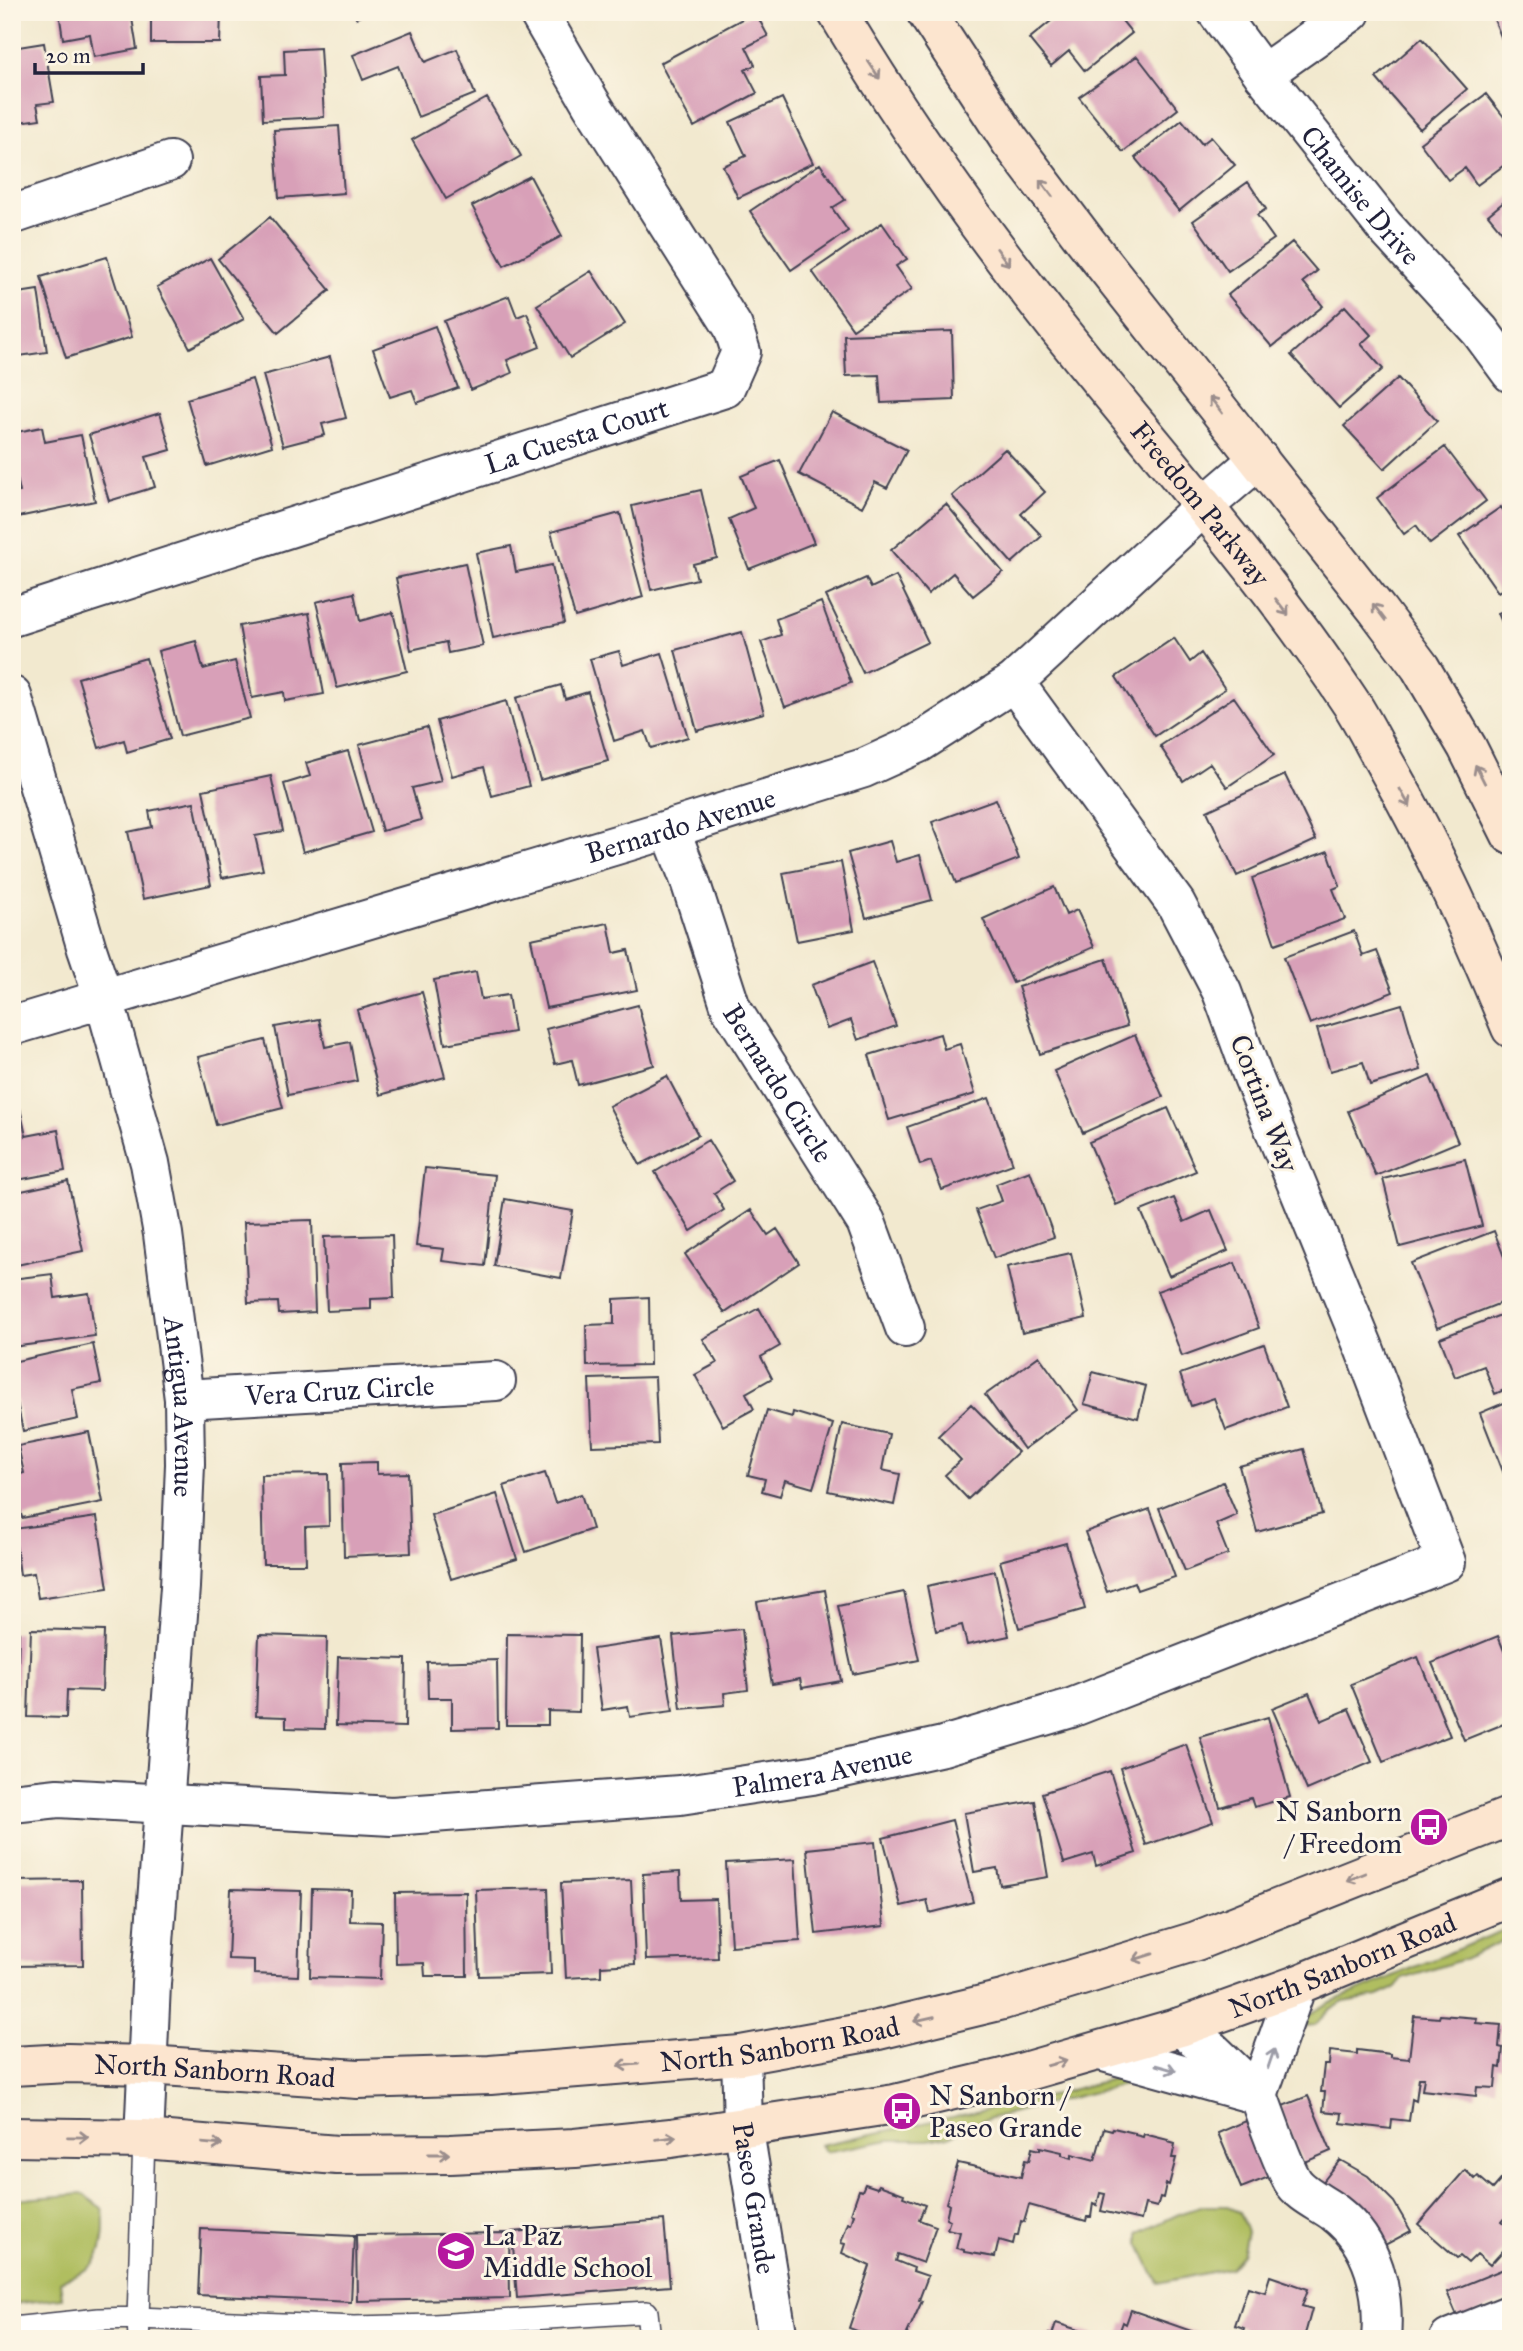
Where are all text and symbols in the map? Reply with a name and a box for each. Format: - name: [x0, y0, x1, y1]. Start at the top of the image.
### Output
- scale bar: [35, 32, 144, 76]
- text: 20 m: [46, 43, 91, 69]
- one-way arrow: [867, 60, 881, 79]
- street label: Chamise Drive: [1293, 119, 1428, 273]
- one-way arrow: [1038, 179, 1053, 198]
- one-way arrow: [996, 247, 1011, 266]
- street label: La Cuesta Court: [480, 390, 673, 482]
- one-way arrow: [1209, 397, 1224, 415]
- street label: Freedom Parkway: [1123, 414, 1278, 594]
- one-way arrow: [1275, 598, 1290, 616]
- one-way arrow: [1372, 602, 1387, 621]
- one-way arrow: [1472, 764, 1486, 785]
- street label: Bernardo Avenue: [582, 780, 780, 871]
- one-way arrow: [1398, 788, 1412, 808]
- street label: Bernardo Circle: [715, 998, 841, 1169]
- street label: Cortina Way: [1222, 1030, 1307, 1178]
- street label: Antigua Avenue: [155, 1313, 202, 1498]
- street label: Vera Cruz Circle: [243, 1368, 435, 1413]
- street label: Palmera Avenue: [730, 1736, 916, 1805]
- place label: N Sanborn / Freedom: [1276, 1794, 1402, 1861]
- bus stop icon: N Sanborn / Freedom: [1408, 1806, 1450, 1848]
- one-way arrow: [1346, 1871, 1368, 1884]
- street label: North Sanborn Road: [1224, 1904, 1461, 2026]
- one-way arrow: [1133, 1952, 1155, 1964]
- street label: North Sanborn Road: [659, 2009, 903, 2079]
- one-way arrow: [914, 2013, 936, 2026]
- street label: North Sanborn Road: [94, 2047, 336, 2095]
- one-way arrow: [1266, 2048, 1278, 2070]
- one-way arrow: [1046, 2055, 1068, 2068]
- one-way arrow: [617, 2059, 639, 2072]
- one-way arrow: [1154, 2063, 1176, 2076]
- place label: N Sanborn / Paseo Grande: [929, 2078, 1082, 2145]
- bus stop icon: N Sanborn / Paseo Grande: [881, 2090, 923, 2132]
- street label: Paseo Grande: [725, 2120, 784, 2277]
- one-way arrow: [66, 2130, 89, 2144]
- one-way arrow: [654, 2132, 676, 2145]
- one-way arrow: [200, 2138, 222, 2151]
- one-way arrow: [427, 2147, 450, 2161]
- place label: La Paz Middle School: [483, 2218, 653, 2285]
- school or university icon: La Paz Middle School: [435, 2230, 477, 2272]

